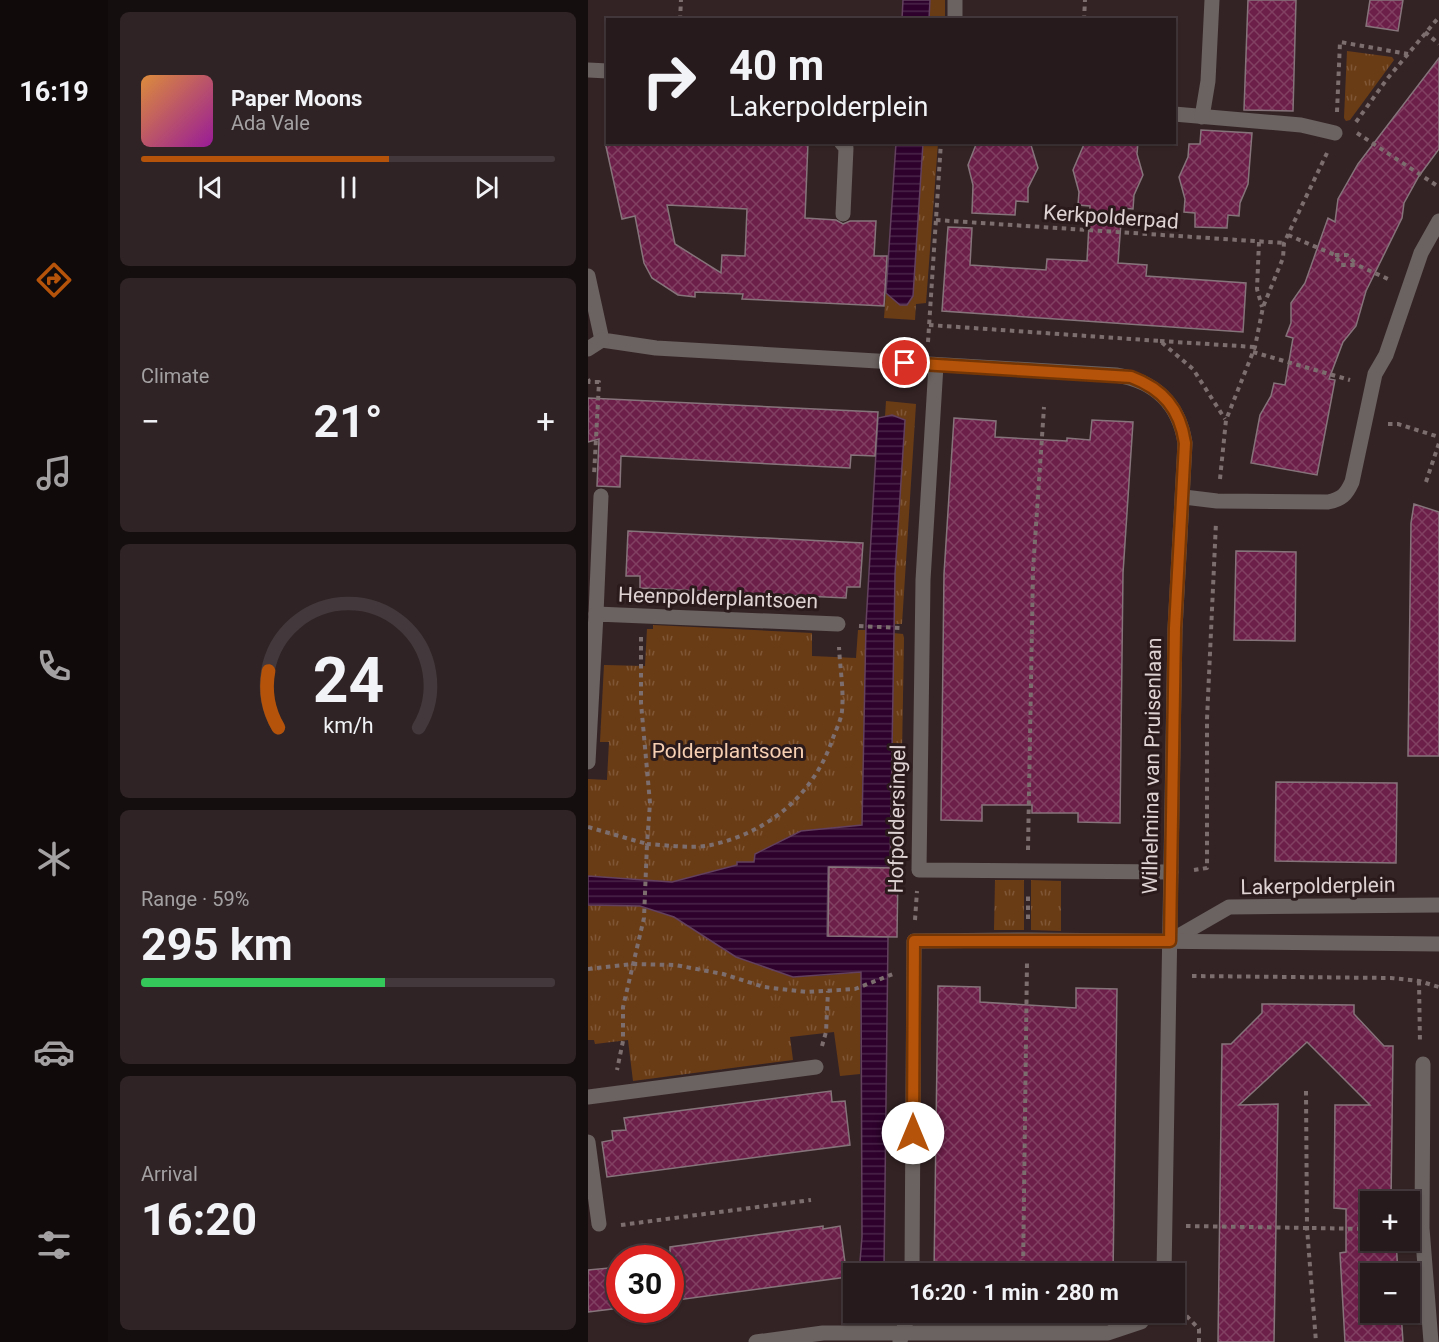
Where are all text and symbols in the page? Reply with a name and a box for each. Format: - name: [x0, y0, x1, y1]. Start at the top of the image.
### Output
- text: 40 m: [729, 41, 824, 90]
- icon: right: [630, 42, 708, 120]
- text: 16:19: [19, 76, 89, 108]
- text: Paper Moons: [231, 86, 362, 111]
- text: Lakerpolderplein: [729, 91, 928, 123]
- text: Ada Vale: [231, 111, 310, 135]
- icon: previous: [194, 171, 227, 204]
- icon: pause: [332, 171, 365, 204]
- icon: next: [470, 171, 503, 204]
- street label: Kerkpolderpad: [1042, 200, 1180, 234]
- icon: directions: [33, 259, 75, 301]
- pin: [879, 337, 930, 388]
- icon: arrive: [888, 346, 921, 379]
- text: Climate: [141, 364, 209, 388]
- text: 21°: [313, 395, 383, 448]
- text: −: [141, 402, 160, 441]
- text: +: [536, 402, 555, 441]
- icon: music: [33, 452, 75, 494]
- street label: Heenpolderplantsoen: [618, 583, 818, 613]
- street label: Wilhelmina van Pruisenlaan: [1138, 637, 1166, 895]
- text: 24: [312, 644, 384, 717]
- icon: phone: [33, 645, 75, 687]
- text: km/h: [323, 713, 373, 738]
- park label: Polderplantsoen: [652, 739, 804, 763]
- street label: Hofpoldersingel: [884, 744, 910, 894]
- icon: climate: [33, 838, 75, 880]
- street label: Lakerpolderplein: [1240, 873, 1396, 899]
- text: Range · 59%: [141, 887, 249, 911]
- text: 295 km: [141, 918, 293, 971]
- icon: car: [33, 1031, 75, 1073]
- position arrow: [881, 1101, 945, 1165]
- text: Arrival: [141, 1162, 198, 1186]
- map controls: [1360, 1191, 1420, 1323]
- button: +: [1360, 1191, 1420, 1251]
- text: 16:20: [141, 1193, 257, 1246]
- icon: filters: [33, 1224, 75, 1266]
- speed limit sign: 30: [606, 1245, 684, 1323]
- button: −: [1360, 1263, 1420, 1323]
- text: 16:20 · 1 min · 280 m: [909, 1280, 1119, 1305]

